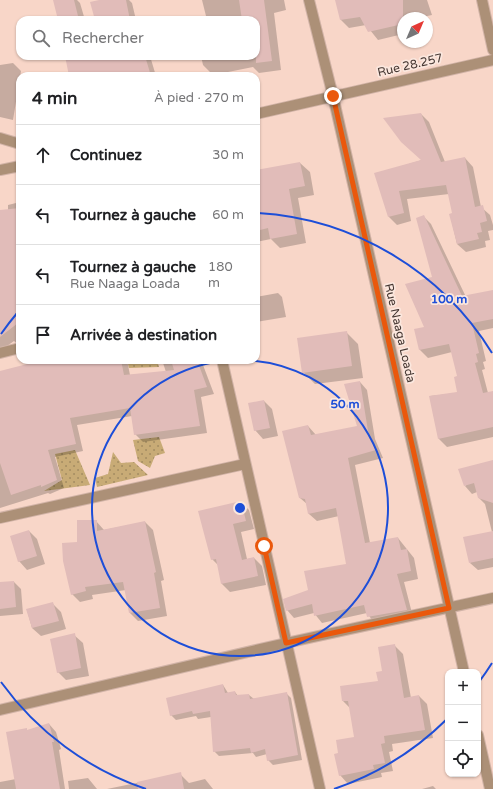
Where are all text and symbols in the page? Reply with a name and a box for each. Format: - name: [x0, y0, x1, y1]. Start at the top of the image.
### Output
- north arrow: [397, 12, 433, 48]
- search box: [16, 16, 260, 60]
- icon: search: [30, 27, 52, 49]
- text: Rechercher: [62, 29, 144, 47]
- street label: Rue 28.257: [376, 51, 444, 79]
- route end: [324, 87, 342, 105]
- text: 4 min: [32, 88, 77, 109]
- text: À pied · 270 m: [154, 90, 244, 106]
- icon: ahead: [32, 144, 54, 166]
- text: Continuez: [70, 146, 142, 164]
- text: 30 m: [212, 147, 244, 163]
- icon: left: [32, 204, 54, 226]
- text: Tournez à gauche: [70, 206, 196, 224]
- text: 60 m: [212, 207, 244, 223]
- text: Tournez à gauche: [70, 258, 196, 276]
- text: 180 m: [208, 259, 233, 291]
- icon: left: [32, 264, 54, 286]
- text: Rue Naaga Loada: [70, 276, 180, 292]
- street label: Rue Naaga Loada: [382, 282, 418, 384]
- text: 100 m: [431, 292, 467, 306]
- icon: arrive: [32, 324, 54, 346]
- text: Arrivée à destination: [70, 326, 217, 344]
- text: 50 m: [330, 397, 360, 411]
- centre of rings: [233, 501, 247, 515]
- route start: [255, 537, 273, 555]
- map controls: [445, 669, 481, 777]
- button: +: [445, 669, 481, 705]
- button: −: [445, 705, 481, 741]
- button: locate: [445, 741, 481, 777]

